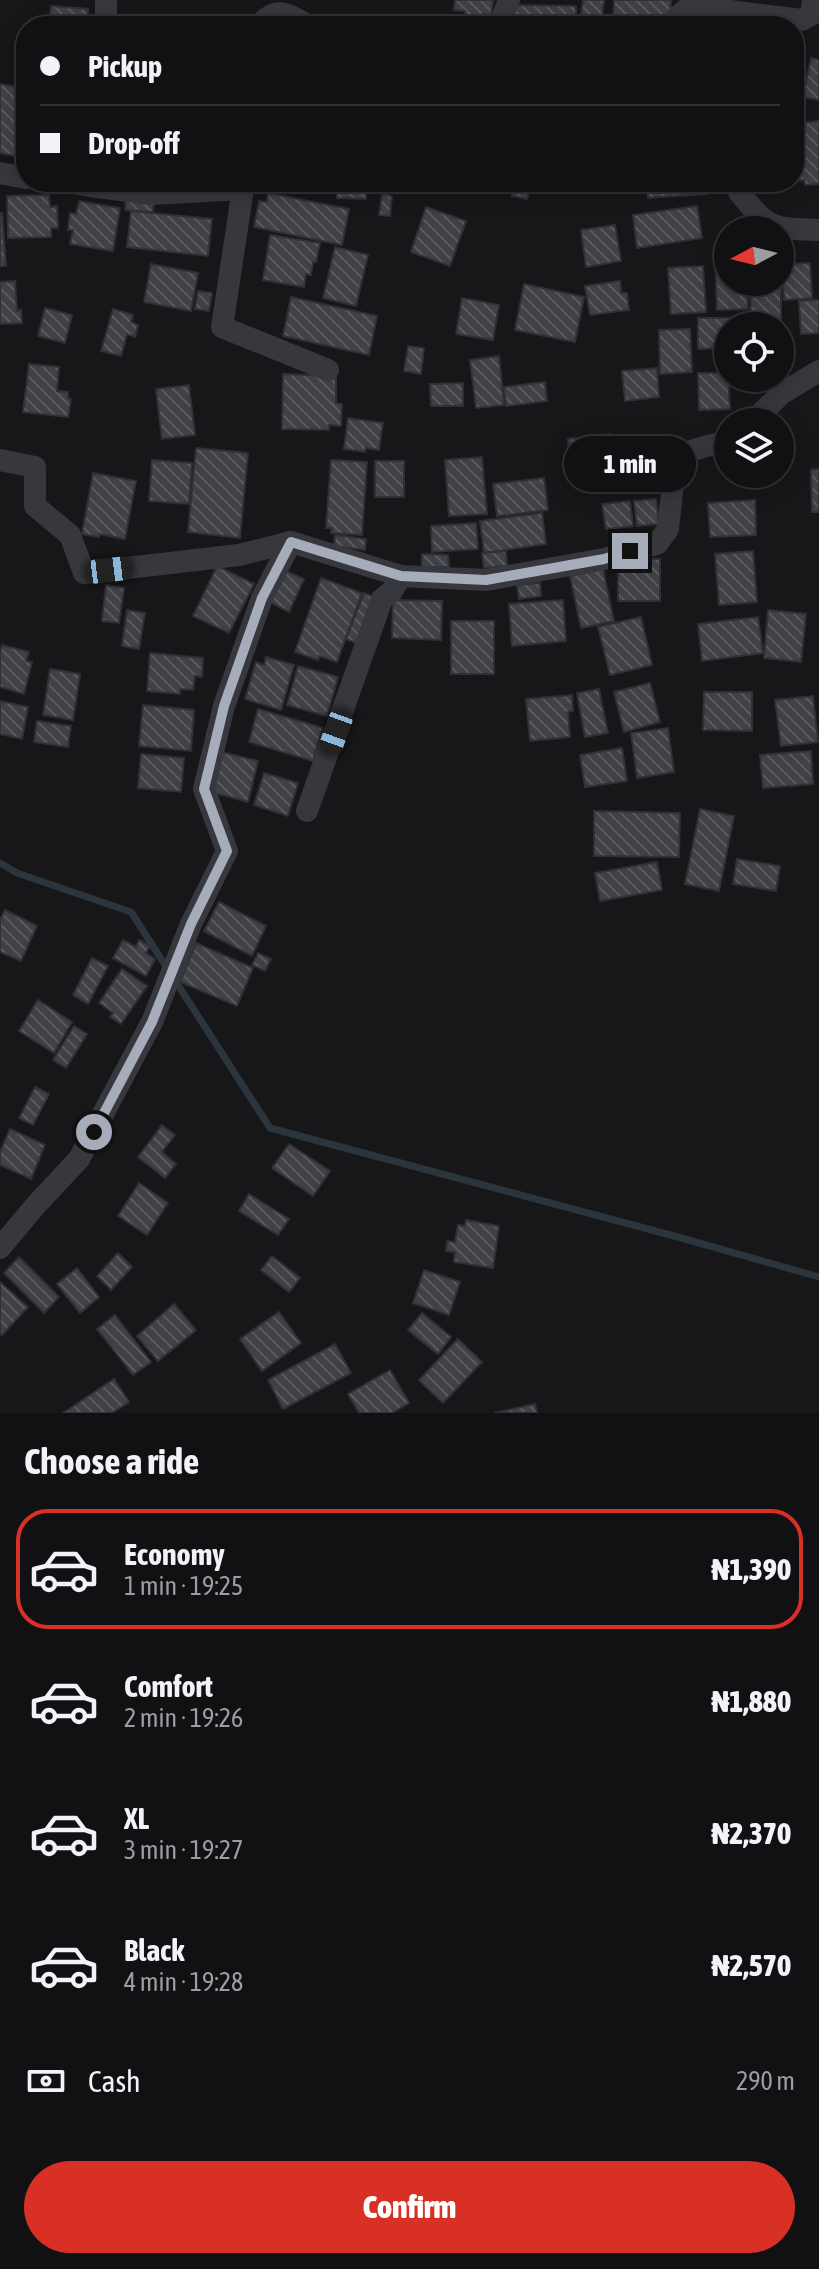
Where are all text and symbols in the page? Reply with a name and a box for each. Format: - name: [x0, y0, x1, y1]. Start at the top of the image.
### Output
- text: Pickup: [88, 49, 162, 83]
- text: Drop-off: [88, 126, 180, 160]
- north arrow: [714, 216, 794, 296]
- map controls: [714, 216, 794, 488]
- button: locate: [714, 312, 794, 392]
- button: layers: [714, 408, 794, 488]
- callout: 1 min: [564, 435, 696, 491]
- text: 1 min: [603, 449, 657, 479]
- route end: [612, 533, 648, 569]
- car: [84, 555, 134, 585]
- car: [317, 705, 355, 759]
- route start: [76, 1114, 112, 1150]
- text: Choose a ride: [24, 1440, 199, 1482]
- icon: car: [28, 1533, 100, 1605]
- text: Economy: [124, 1537, 225, 1571]
- text: ₦1,390: [712, 1552, 791, 1586]
- text: 1 min · 19:25: [124, 1571, 243, 1601]
- icon: car: [28, 1665, 100, 1737]
- text: Comfort: [124, 1669, 213, 1703]
- text: ₦1,880: [712, 1684, 791, 1718]
- text: 2 min · 19:26: [124, 1703, 243, 1733]
- icon: car: [28, 1797, 100, 1869]
- text: XL: [124, 1801, 149, 1835]
- text: ₦2,370: [712, 1816, 791, 1850]
- text: 3 min · 19:27: [124, 1835, 243, 1865]
- icon: car: [28, 1929, 100, 2001]
- text: Black: [124, 1933, 184, 1967]
- text: ₦2,570: [712, 1948, 791, 1982]
- text: 4 min · 19:28: [124, 1967, 243, 1997]
- icon: cash: [24, 2059, 68, 2103]
- text: Cash: [88, 2064, 141, 2098]
- text: 290 m: [736, 2066, 795, 2096]
- button: Confirm: [24, 2161, 795, 2253]

